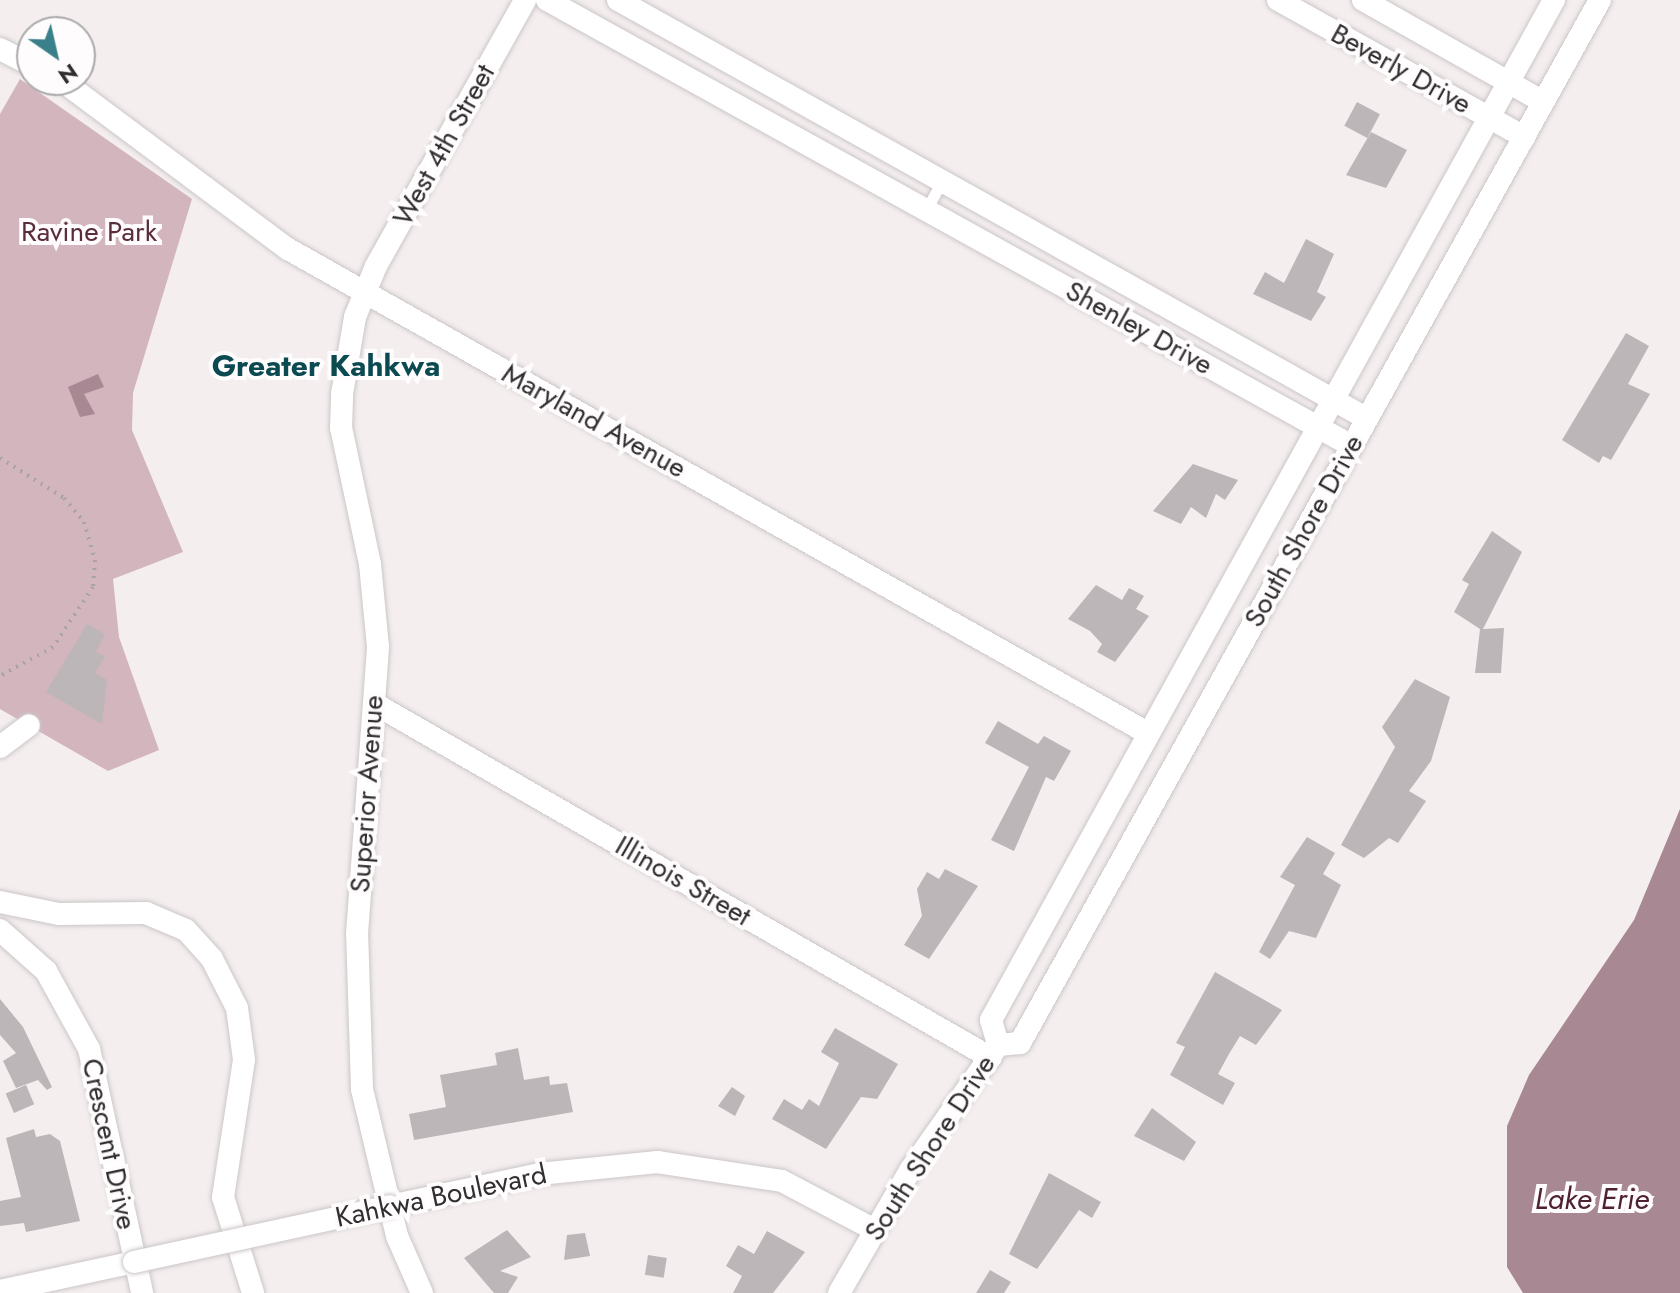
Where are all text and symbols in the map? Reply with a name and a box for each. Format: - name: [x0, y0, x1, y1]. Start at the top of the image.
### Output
- north arrow: [16, 16, 96, 96]
- street label: Beverly Drive: [1325, 17, 1477, 121]
- text: N: [52, 56, 84, 92]
- street label: West 4th Street: [386, 58, 502, 232]
- park label: Ravine Park: [21, 215, 157, 249]
- street label: Shenley Drive: [1060, 274, 1218, 382]
- district label: Greater Kahkwa: [212, 348, 440, 384]
- street label: Maryland Avenue: [496, 357, 692, 485]
- street label: South Shore Drive: [1237, 429, 1371, 633]
- street label: Superior Avenue: [343, 694, 391, 894]
- street label: Illinois Street: [609, 829, 757, 933]
- street label: South Shore Drive: [857, 1049, 1003, 1247]
- street label: Crescent Drive: [74, 1055, 144, 1233]
- street label: Kahkwa Boulevard: [332, 1157, 550, 1235]
- water label: Lake Erie: [1535, 1181, 1649, 1217]

